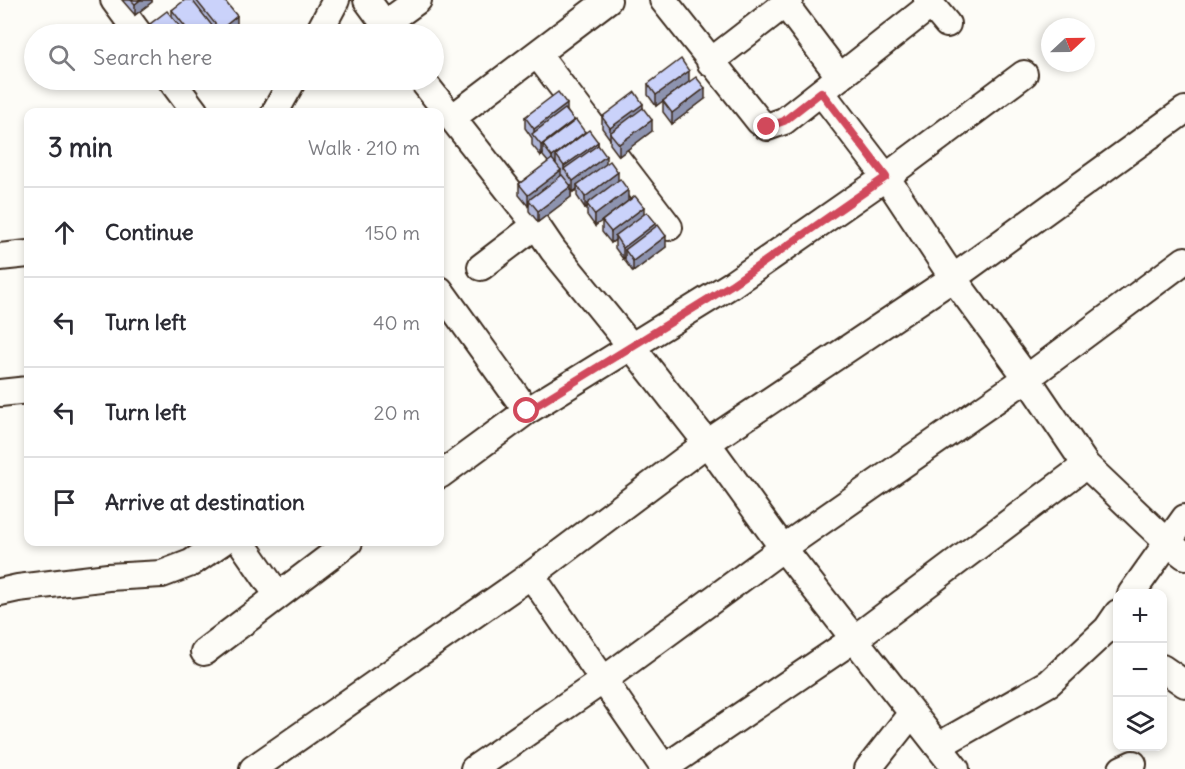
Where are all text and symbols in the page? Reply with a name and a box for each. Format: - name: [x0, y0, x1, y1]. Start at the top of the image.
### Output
- north arrow: [1041, 18, 1095, 72]
- search box: [24, 24, 444, 90]
- icon: search: [45, 41, 78, 74]
- text: Search here: [93, 43, 212, 71]
- route end: [753, 113, 779, 139]
- text: 3 min: [48, 131, 113, 164]
- text: Walk · 210 m: [308, 135, 420, 160]
- icon: ahead: [48, 216, 81, 249]
- text: Continue: [105, 218, 194, 246]
- text: 150 m: [365, 220, 420, 245]
- icon: left: [48, 306, 81, 339]
- text: Turn left: [105, 308, 186, 336]
- text: 40 m: [373, 310, 420, 335]
- icon: left: [48, 396, 81, 429]
- route start: [513, 397, 539, 423]
- text: Turn left: [105, 398, 186, 426]
- text: 20 m: [374, 400, 420, 425]
- icon: arrive: [48, 486, 81, 519]
- text: Arrive at destination: [105, 488, 305, 516]
- map controls: [1113, 589, 1167, 751]
- button: +: [1113, 589, 1167, 643]
- button: −: [1113, 643, 1167, 697]
- button: layers: [1113, 697, 1167, 751]

